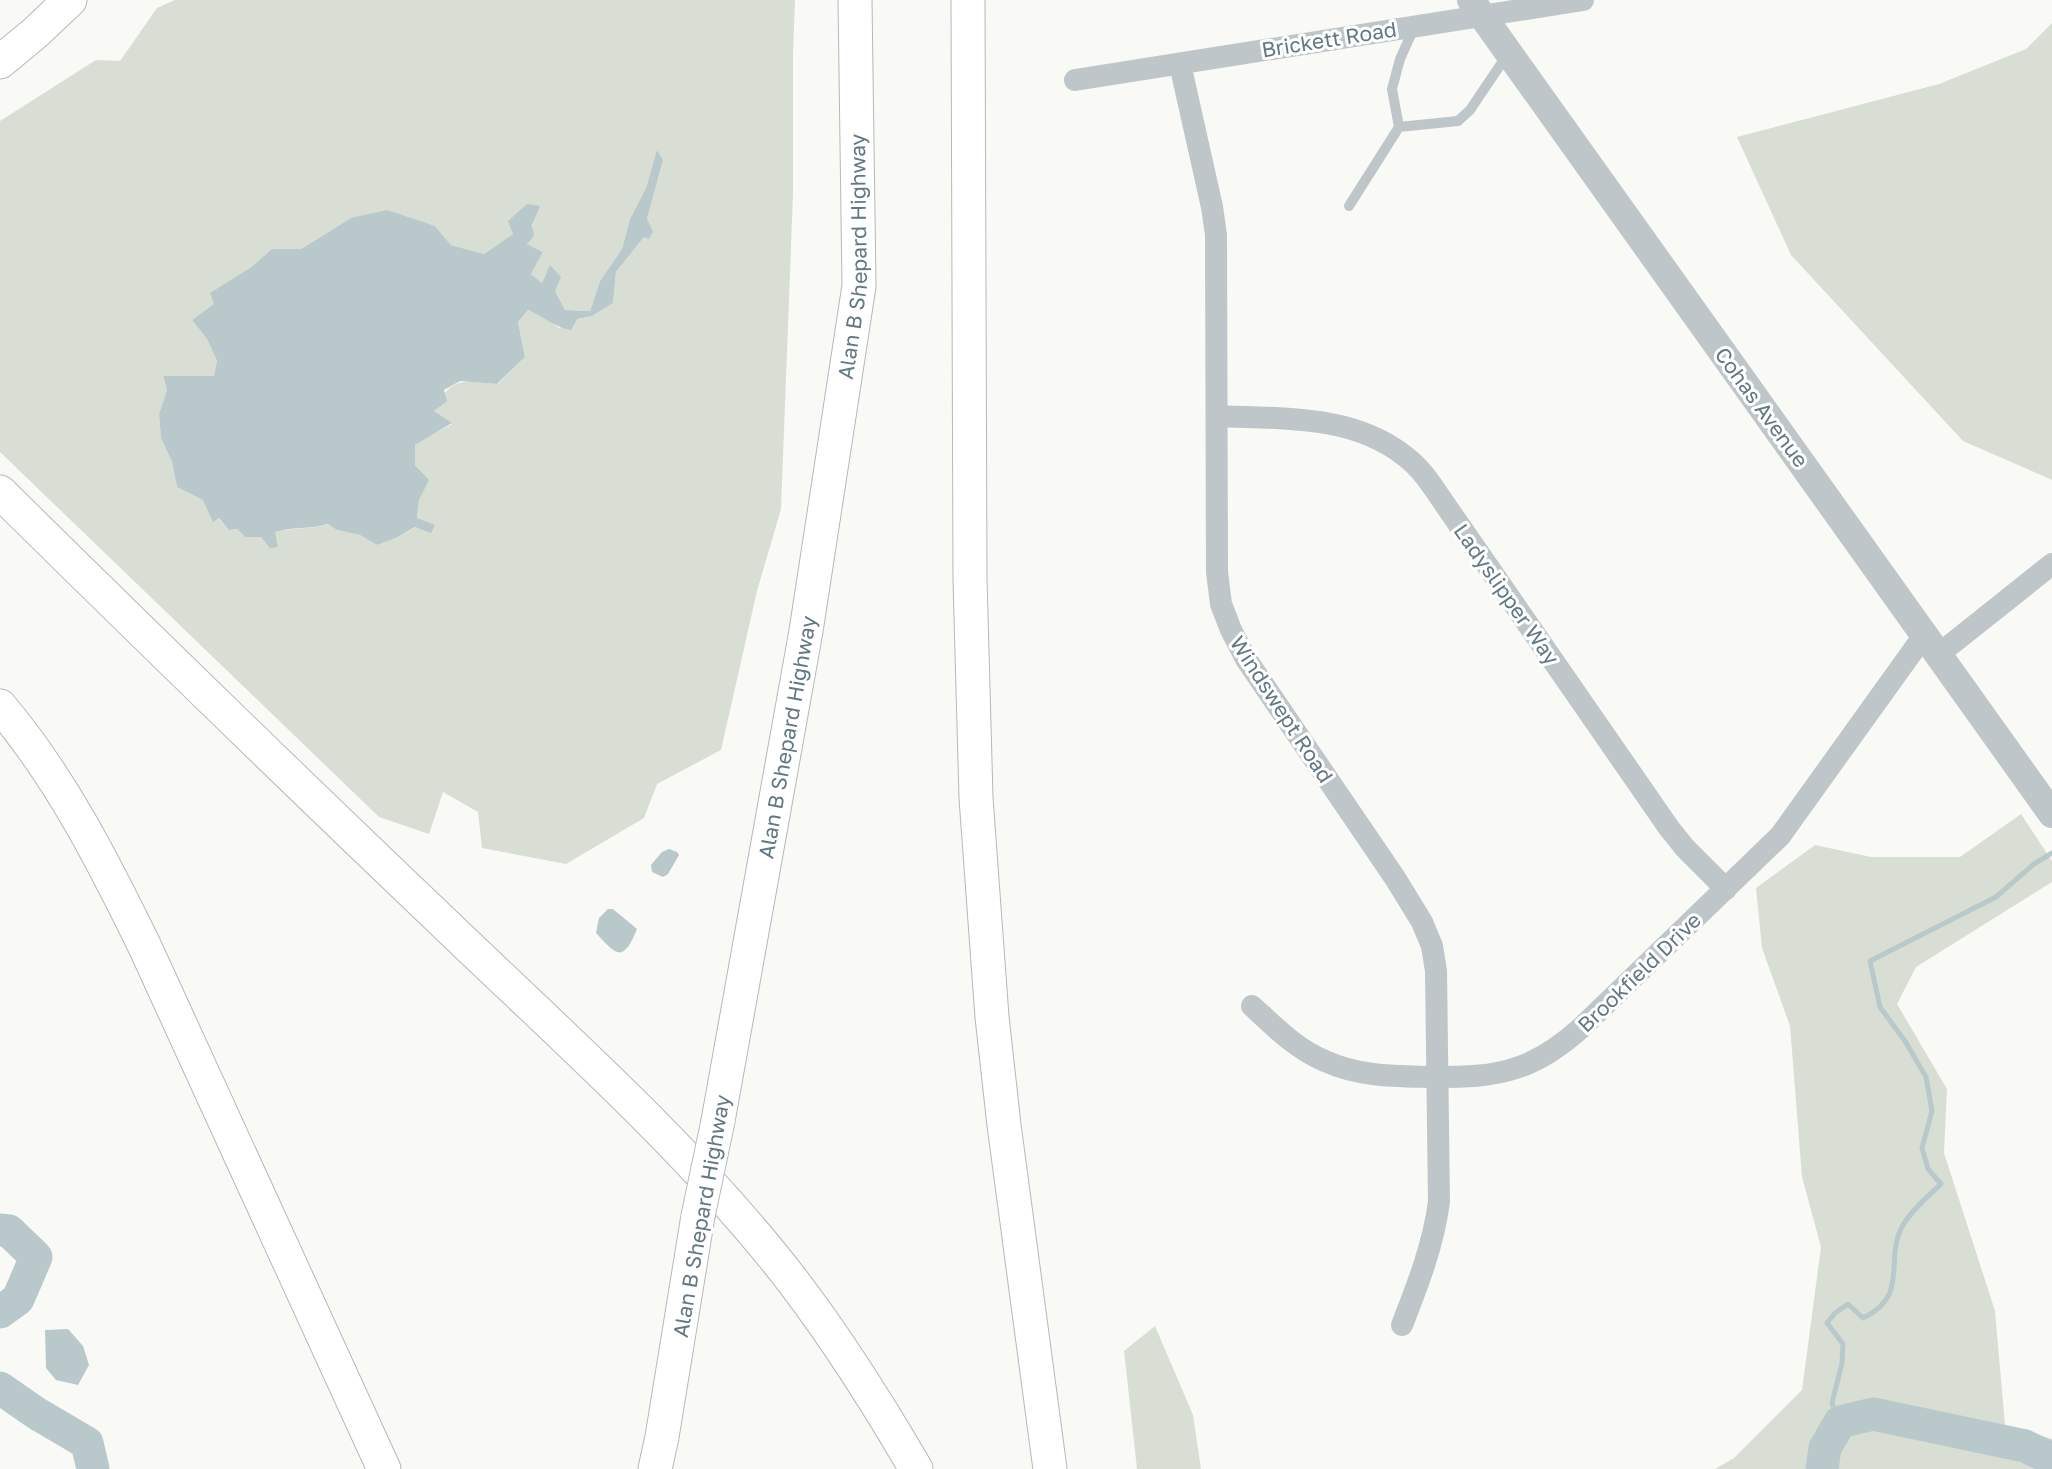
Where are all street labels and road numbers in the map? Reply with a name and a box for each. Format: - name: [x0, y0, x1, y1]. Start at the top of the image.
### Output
- street label: Brickett Road: [1260, 16, 1398, 62]
- street label: Alan B Shepard Highway: [832, 133, 872, 381]
- street label: Cohas Avenue: [1710, 342, 1814, 472]
- street label: Ladyslipper Way: [1449, 518, 1565, 670]
- street label: Alan B Shepard Highway: [752, 614, 821, 861]
- street label: Windswept Road: [1225, 631, 1339, 787]
- street label: Brookfield Drive: [1572, 907, 1706, 1037]
- street label: Alan B Shepard Highway: [667, 1092, 735, 1339]

